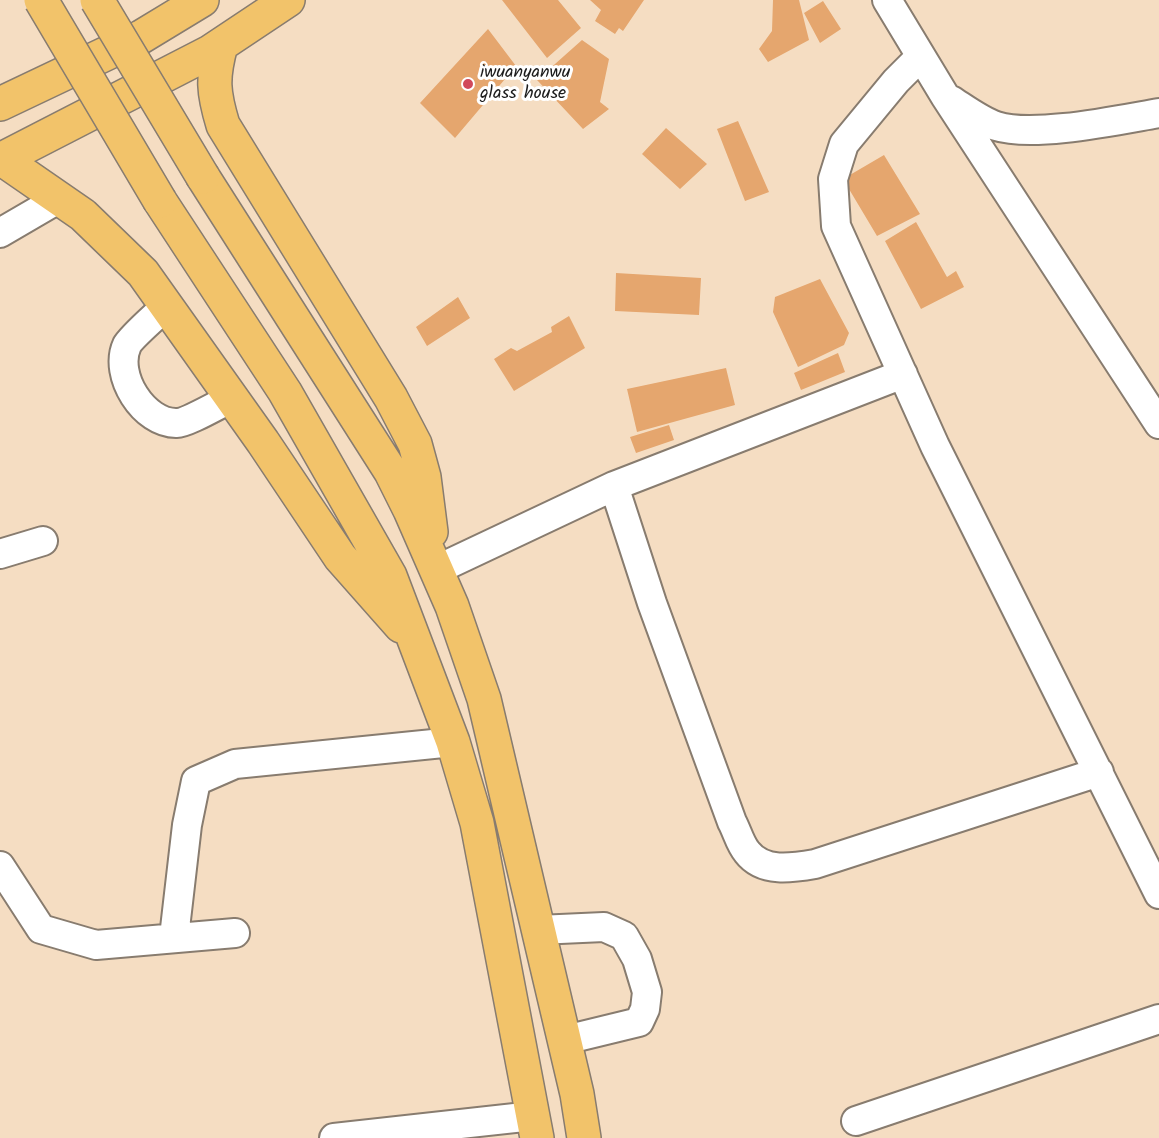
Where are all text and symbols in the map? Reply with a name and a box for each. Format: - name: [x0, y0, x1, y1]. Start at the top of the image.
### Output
- place label: iwuanyanwu glass house: [480, 63, 570, 106]
- marker: iwuanyanwu glass house: [461, 77, 475, 91]

